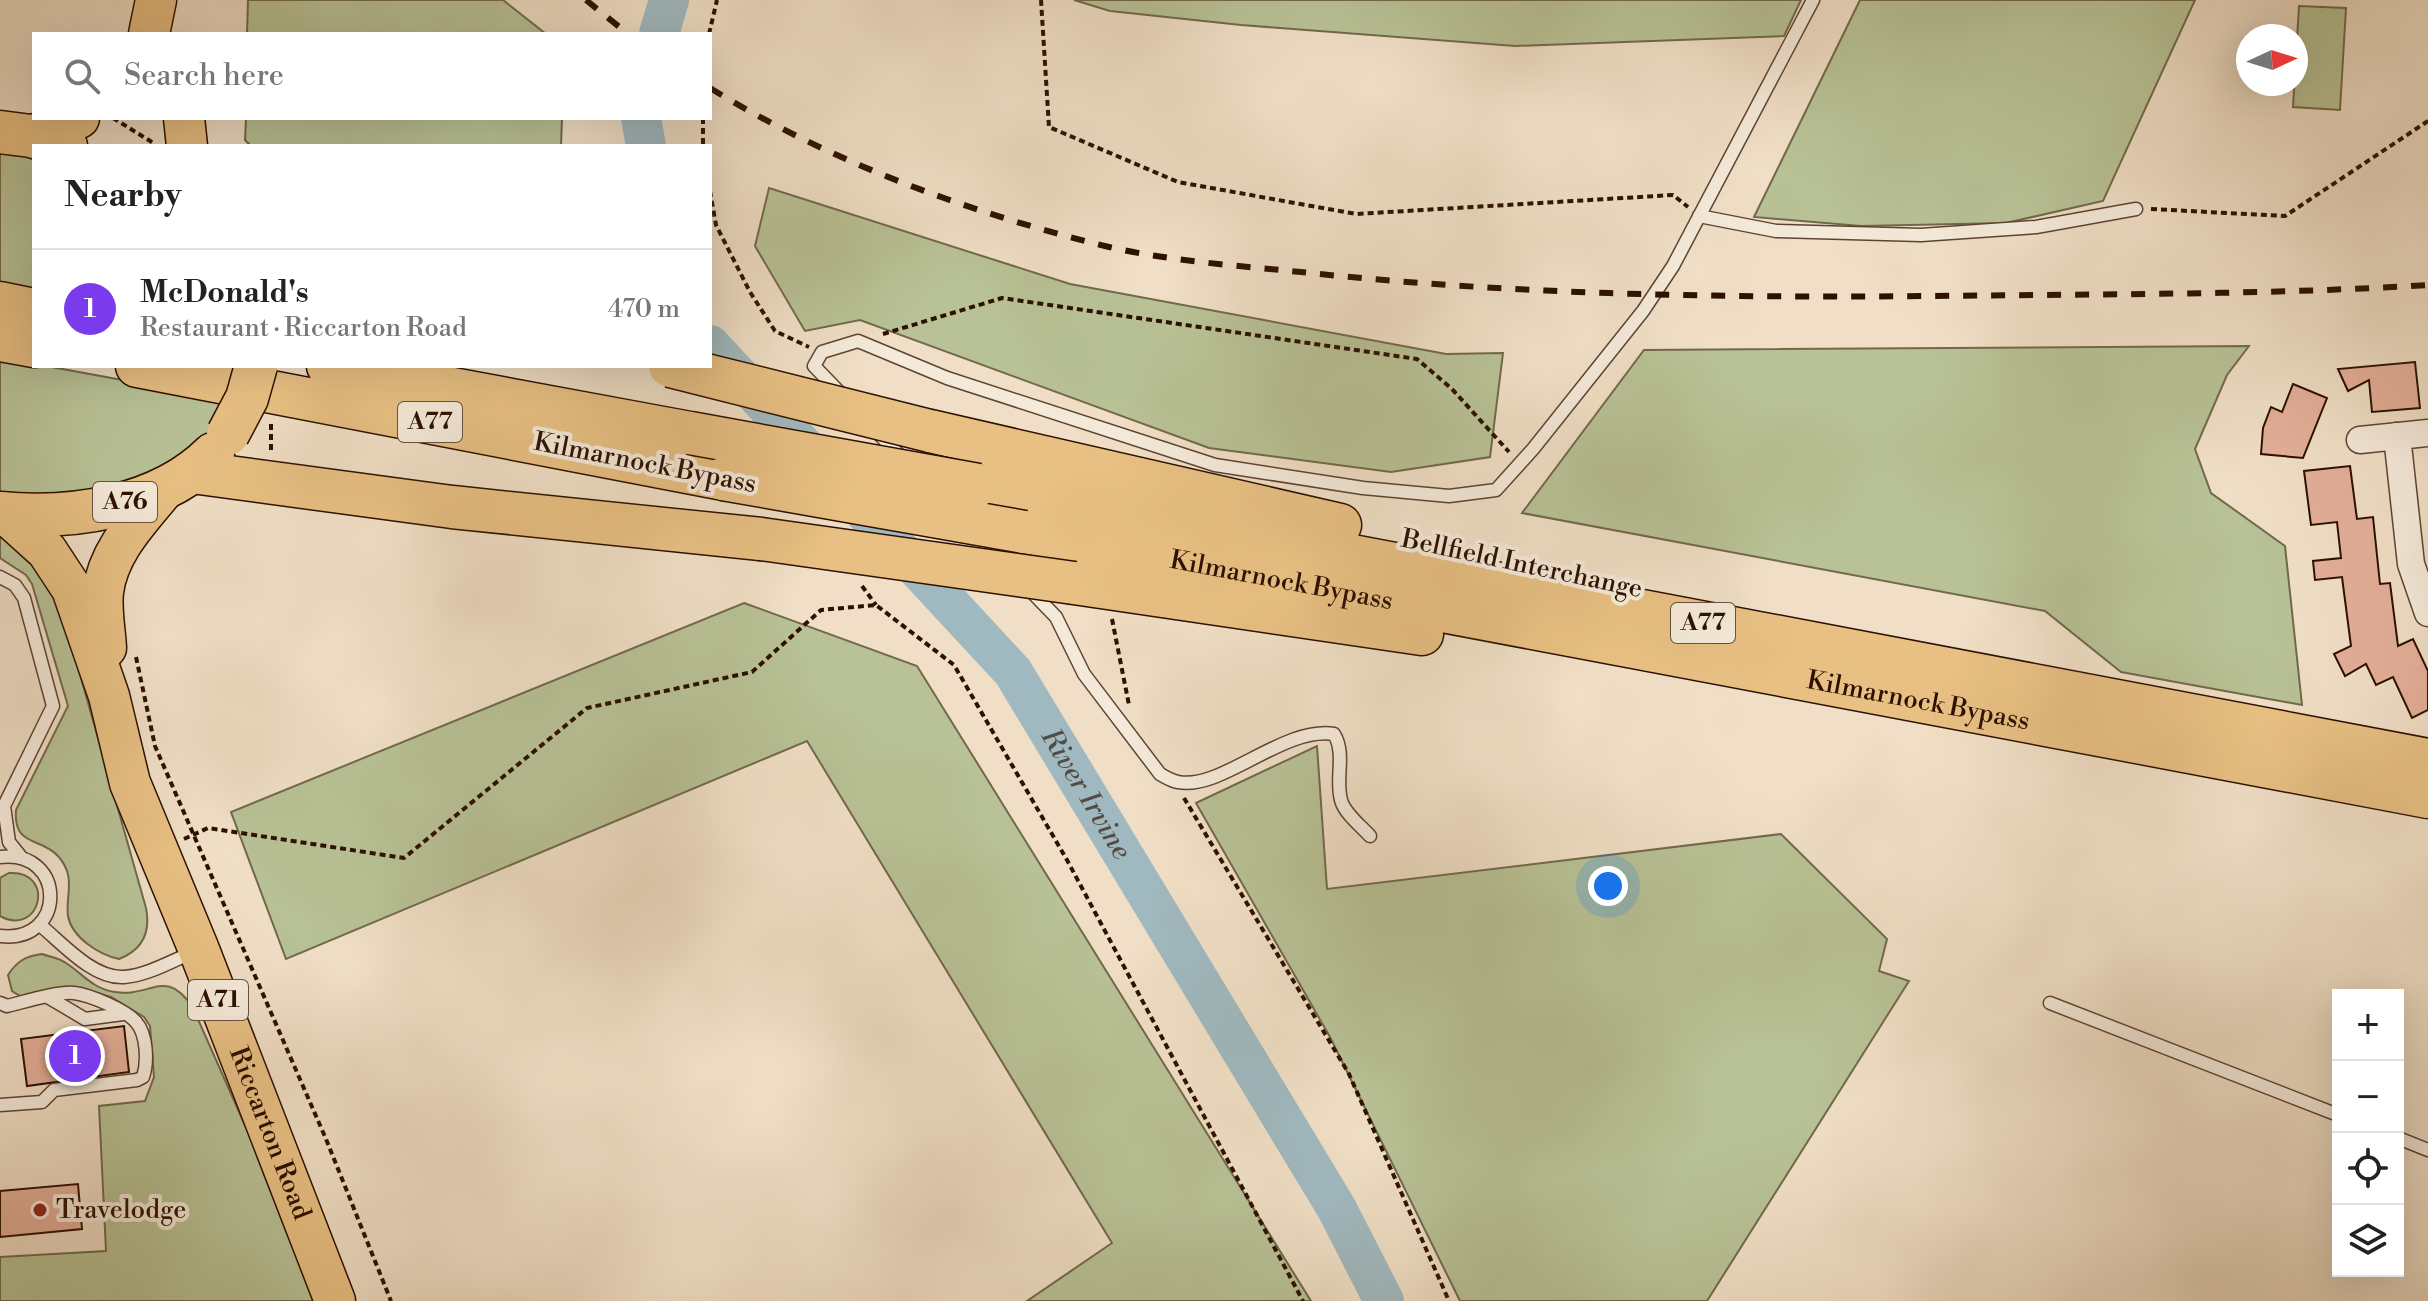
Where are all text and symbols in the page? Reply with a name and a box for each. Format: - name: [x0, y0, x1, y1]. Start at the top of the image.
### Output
- north arrow: [2236, 24, 2308, 96]
- search box: [32, 32, 712, 120]
- icon: search: [60, 54, 104, 98]
- text: Search here: [124, 57, 284, 95]
- text: Nearby: [64, 175, 182, 217]
- text: McDonald's: [140, 274, 309, 312]
- text: 1: [84, 293, 96, 325]
- text: 470 m: [608, 293, 680, 325]
- text: Restaurant · Riccarton Road: [140, 312, 467, 344]
- road number: A77: [398, 402, 462, 442]
- street label: Kilmarnock Bypass: [531, 426, 759, 500]
- road number: A76: [93, 482, 157, 522]
- street label: Bellfield Interchange: [1398, 523, 1645, 605]
- street label: Kilmarnock Bypass: [1167, 544, 1396, 617]
- road number: A77: [1671, 603, 1735, 643]
- street label: Kilmarnock Bypass: [1804, 664, 2032, 737]
- water label: River Irvine: [1033, 721, 1139, 866]
- your location: [1588, 866, 1628, 906]
- road number: A71: [188, 980, 248, 1020]
- map controls: [2332, 989, 2404, 1277]
- button: +: [2332, 989, 2404, 1061]
- pin: 1: [49, 1026, 101, 1086]
- street label: Riccarton Road: [222, 1042, 318, 1224]
- button: −: [2332, 1061, 2404, 1133]
- button: locate: [2332, 1133, 2404, 1205]
- place label: Travelodge: [56, 1194, 186, 1226]
- marker: Travelodge: [31, 1201, 49, 1219]
- button: layers: [2332, 1205, 2404, 1277]

